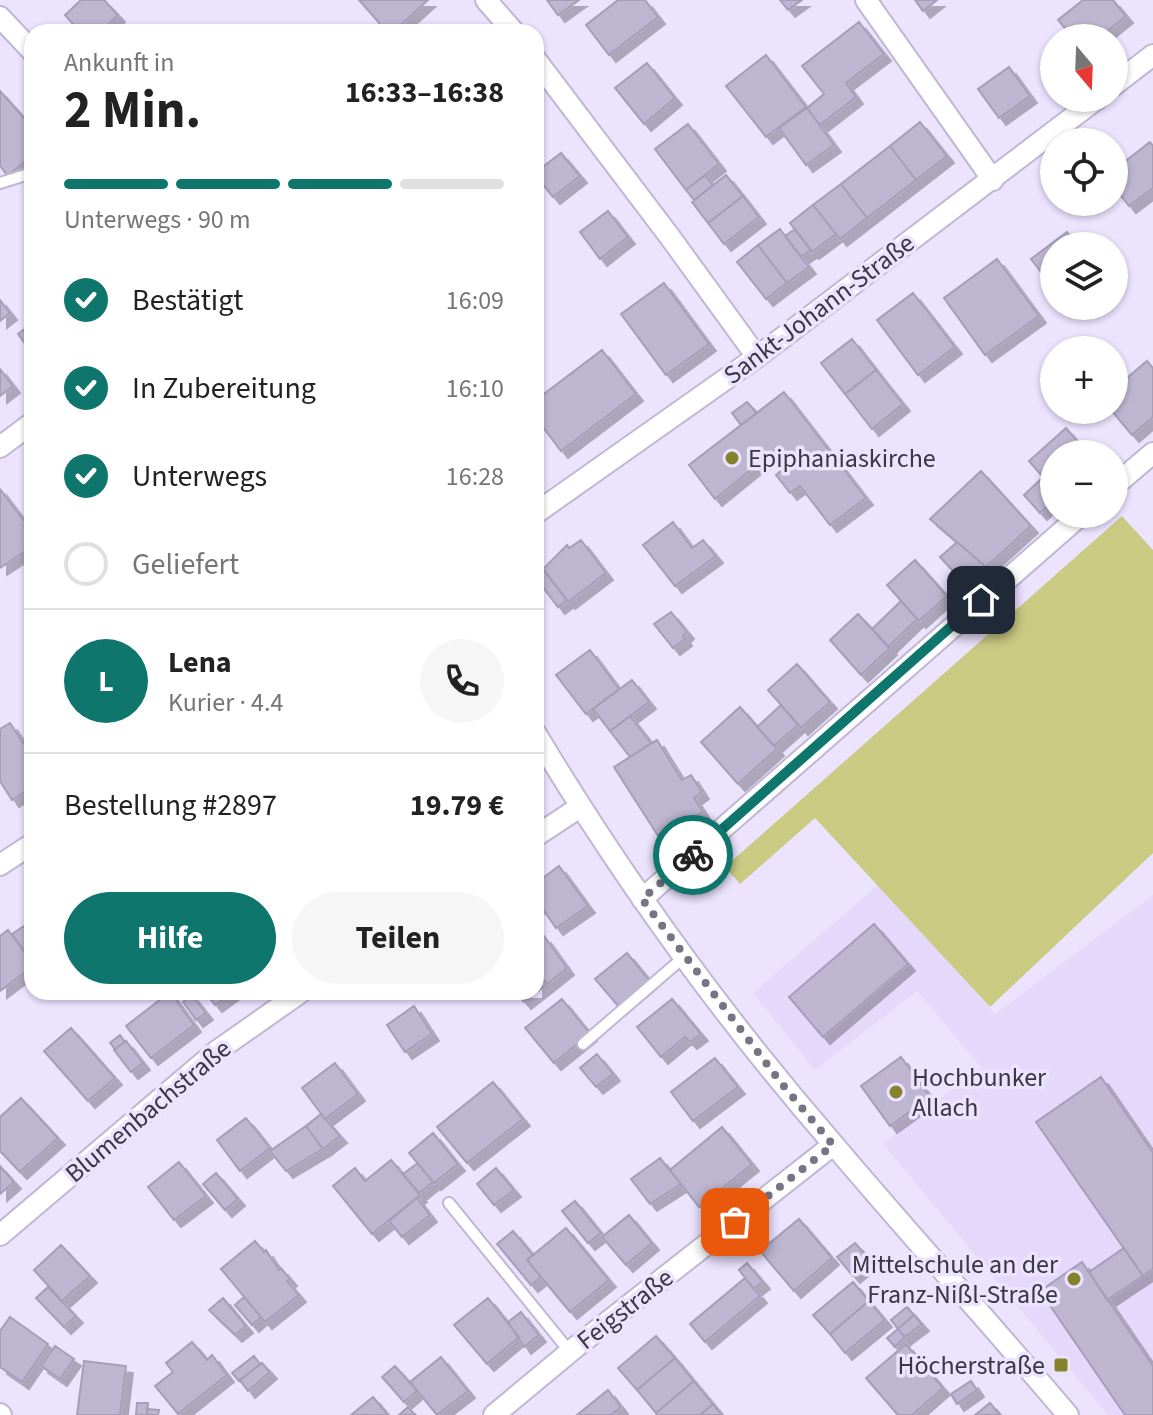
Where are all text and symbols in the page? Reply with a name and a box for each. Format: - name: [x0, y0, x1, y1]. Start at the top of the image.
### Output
- north arrow: [1040, 24, 1128, 112]
- map controls: [1040, 24, 1128, 528]
- text: Ankunft in: [64, 44, 174, 81]
- text: 16:33–16:38: [345, 71, 504, 114]
- text: 2 Min.: [64, 74, 201, 148]
- button: locate: [1040, 128, 1128, 216]
- text: Unterwegs · 90 m: [64, 201, 251, 238]
- street label: Sankt-Johann-Straße: [716, 225, 922, 393]
- button: layers: [1040, 232, 1128, 320]
- icon: check: [64, 278, 108, 322]
- text: Bestätigt: [132, 279, 243, 322]
- text: 16:09: [446, 282, 504, 319]
- button: +: [1040, 336, 1128, 424]
- icon: check: [64, 366, 108, 410]
- text: In Zubereitung: [132, 367, 316, 410]
- text: 16:10: [446, 370, 504, 407]
- place label: Epiphaniaskirche: [748, 440, 936, 477]
- button: −: [1040, 440, 1128, 528]
- marker: Epiphaniaskirche: [723, 449, 741, 467]
- icon: check: [64, 454, 108, 498]
- text: Unterwegs: [132, 455, 267, 498]
- text: 16:28: [446, 458, 504, 495]
- text: Geliefert: [132, 543, 239, 586]
- pin: [947, 566, 1015, 634]
- icon: home: [959, 578, 1003, 622]
- button: phone: [420, 639, 504, 723]
- text: Lena: [168, 641, 232, 684]
- text: L: [98, 660, 114, 703]
- text: Kurier · 4.4: [168, 684, 283, 721]
- text: Bestellung #2897: [64, 784, 277, 827]
- text: 19.79 €: [410, 784, 504, 827]
- courier: [653, 815, 733, 895]
- icon: bike: [671, 833, 715, 877]
- button: Hilfe: [64, 892, 276, 984]
- button: Teilen: [292, 892, 504, 984]
- street label: Blumenbachstraße: [57, 1030, 239, 1192]
- place label: Hochbunker Allach: [912, 1059, 1047, 1126]
- marker: Hochbunker Allach: [887, 1083, 905, 1101]
- pin: [701, 1188, 769, 1256]
- icon: bag: [713, 1200, 757, 1244]
- place label: Mittelschule an der Franz-Nißl-Straße: [852, 1246, 1059, 1313]
- street label: Feigstraße: [569, 1260, 681, 1358]
- marker: Mittelschule an der Franz-Nißl-Straße: [1065, 1270, 1083, 1288]
- place label: Höcherstraße: [898, 1347, 1045, 1384]
- marker: Höcherstraße: [1052, 1356, 1070, 1374]

